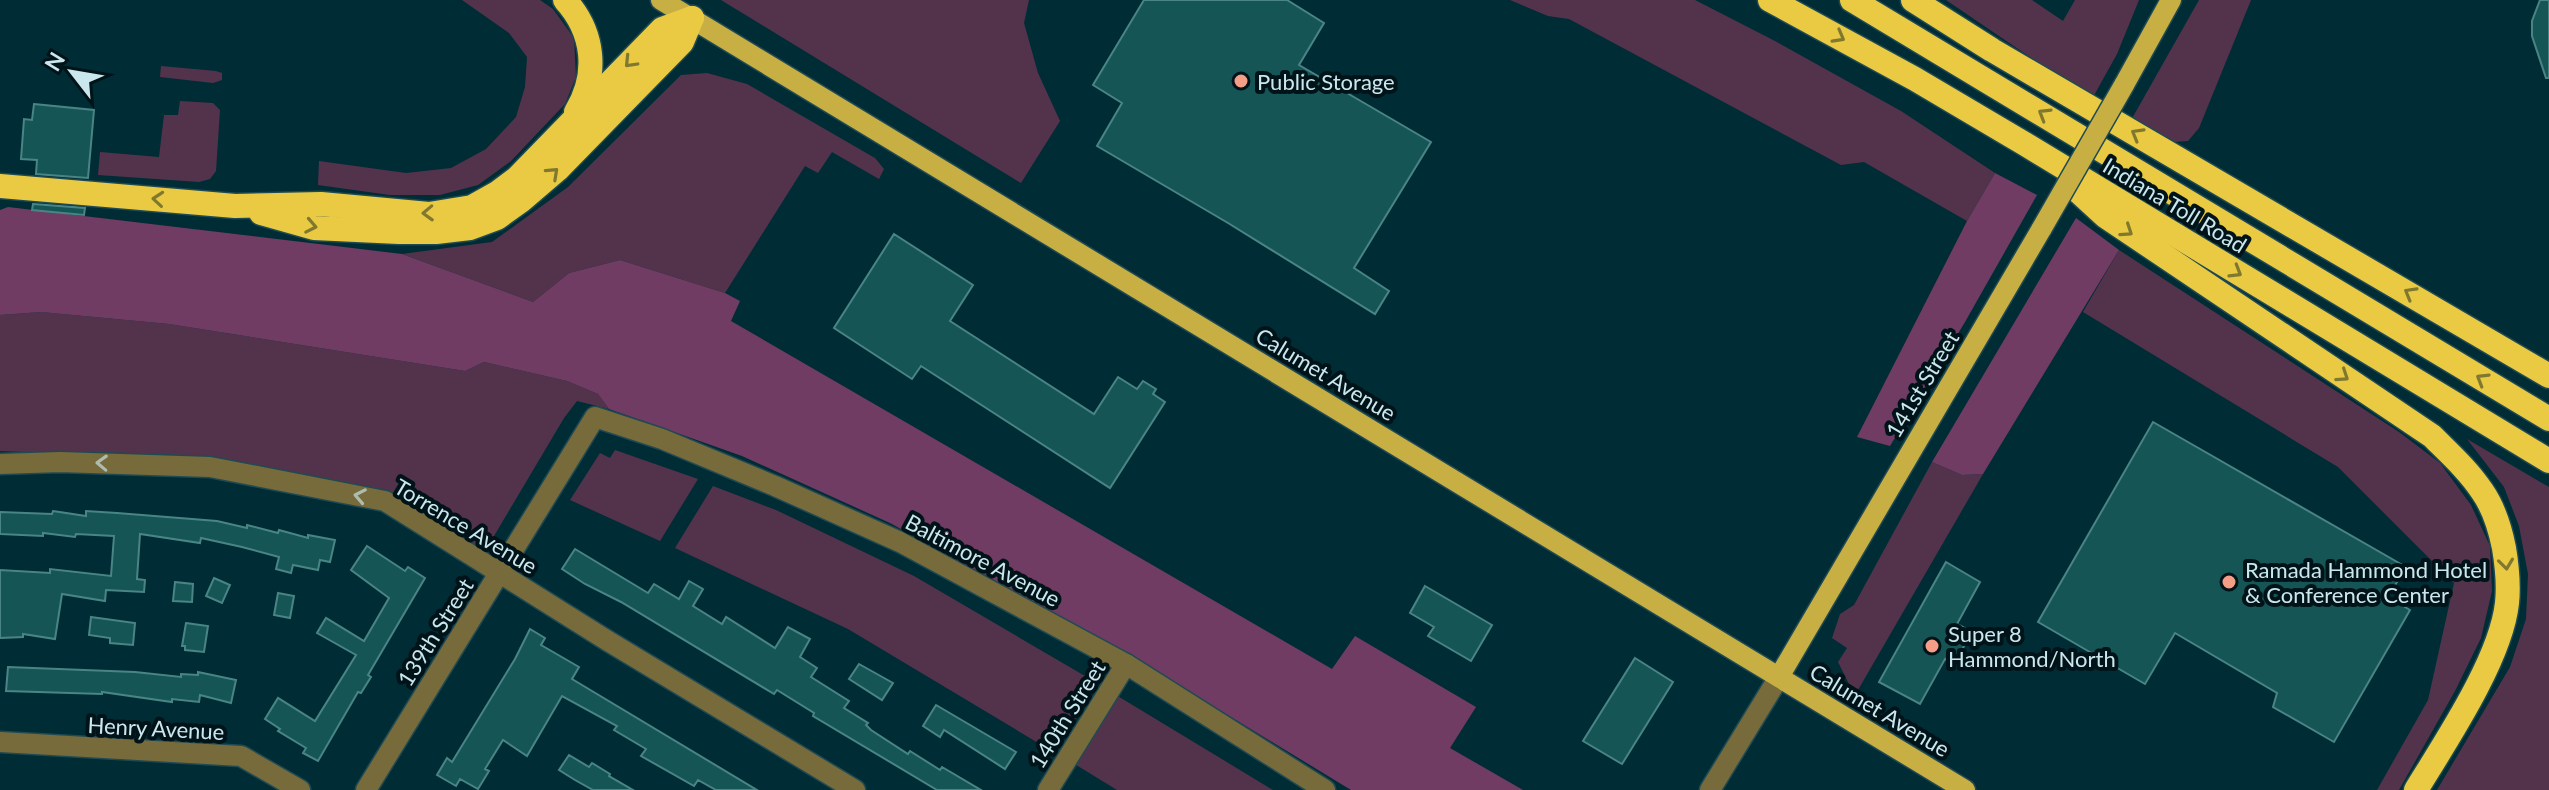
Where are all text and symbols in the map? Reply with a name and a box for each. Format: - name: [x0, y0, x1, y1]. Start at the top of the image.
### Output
- one-way arrow: [1830, 27, 1845, 43]
- north arrow: [32, 32, 112, 112]
- text: N: [38, 47, 70, 76]
- one-way arrow: [625, 53, 639, 67]
- place label: Public Storage: [1257, 68, 1395, 95]
- marker: Public Storage: [1232, 72, 1250, 90]
- one-way arrow: [2038, 108, 2053, 124]
- one-way arrow: [2131, 128, 2146, 144]
- street label: Indiana Toll Road: [2098, 152, 2252, 258]
- one-way arrow: [543, 169, 558, 183]
- one-way arrow: [151, 191, 164, 208]
- one-way arrow: [421, 205, 434, 222]
- one-way arrow: [304, 216, 318, 233]
- one-way arrow: [2118, 221, 2133, 236]
- one-way arrow: [2227, 262, 2242, 277]
- one-way arrow: [2404, 287, 2419, 303]
- street label: Calumet Avenue: [1251, 322, 1401, 426]
- street label: 141st Street: [1880, 326, 1964, 442]
- one-way arrow: [2334, 366, 2348, 381]
- one-way arrow: [2476, 373, 2491, 389]
- one-way arrow: [95, 455, 108, 472]
- street label: Torrence Avenue: [390, 473, 542, 579]
- one-way arrow: [353, 489, 366, 506]
- street label: Baltimore Avenue: [901, 508, 1065, 612]
- place label: Ramada Hammond Hotel & Conference Center: [2245, 556, 2487, 608]
- one-way arrow: [2497, 557, 2514, 571]
- street label: 139th Street: [391, 573, 479, 691]
- marker: Ramada Hammond Hotel & Conference Center: [2220, 573, 2238, 591]
- place label: Super 8 Hammond/North: [1948, 620, 2116, 672]
- marker: Super 8 Hammond/North: [1923, 637, 1941, 655]
- street label: 140th Street: [1023, 655, 1111, 773]
- street label: Calumet Avenue: [1805, 658, 1955, 762]
- street label: Henry Avenue: [87, 711, 225, 745]

